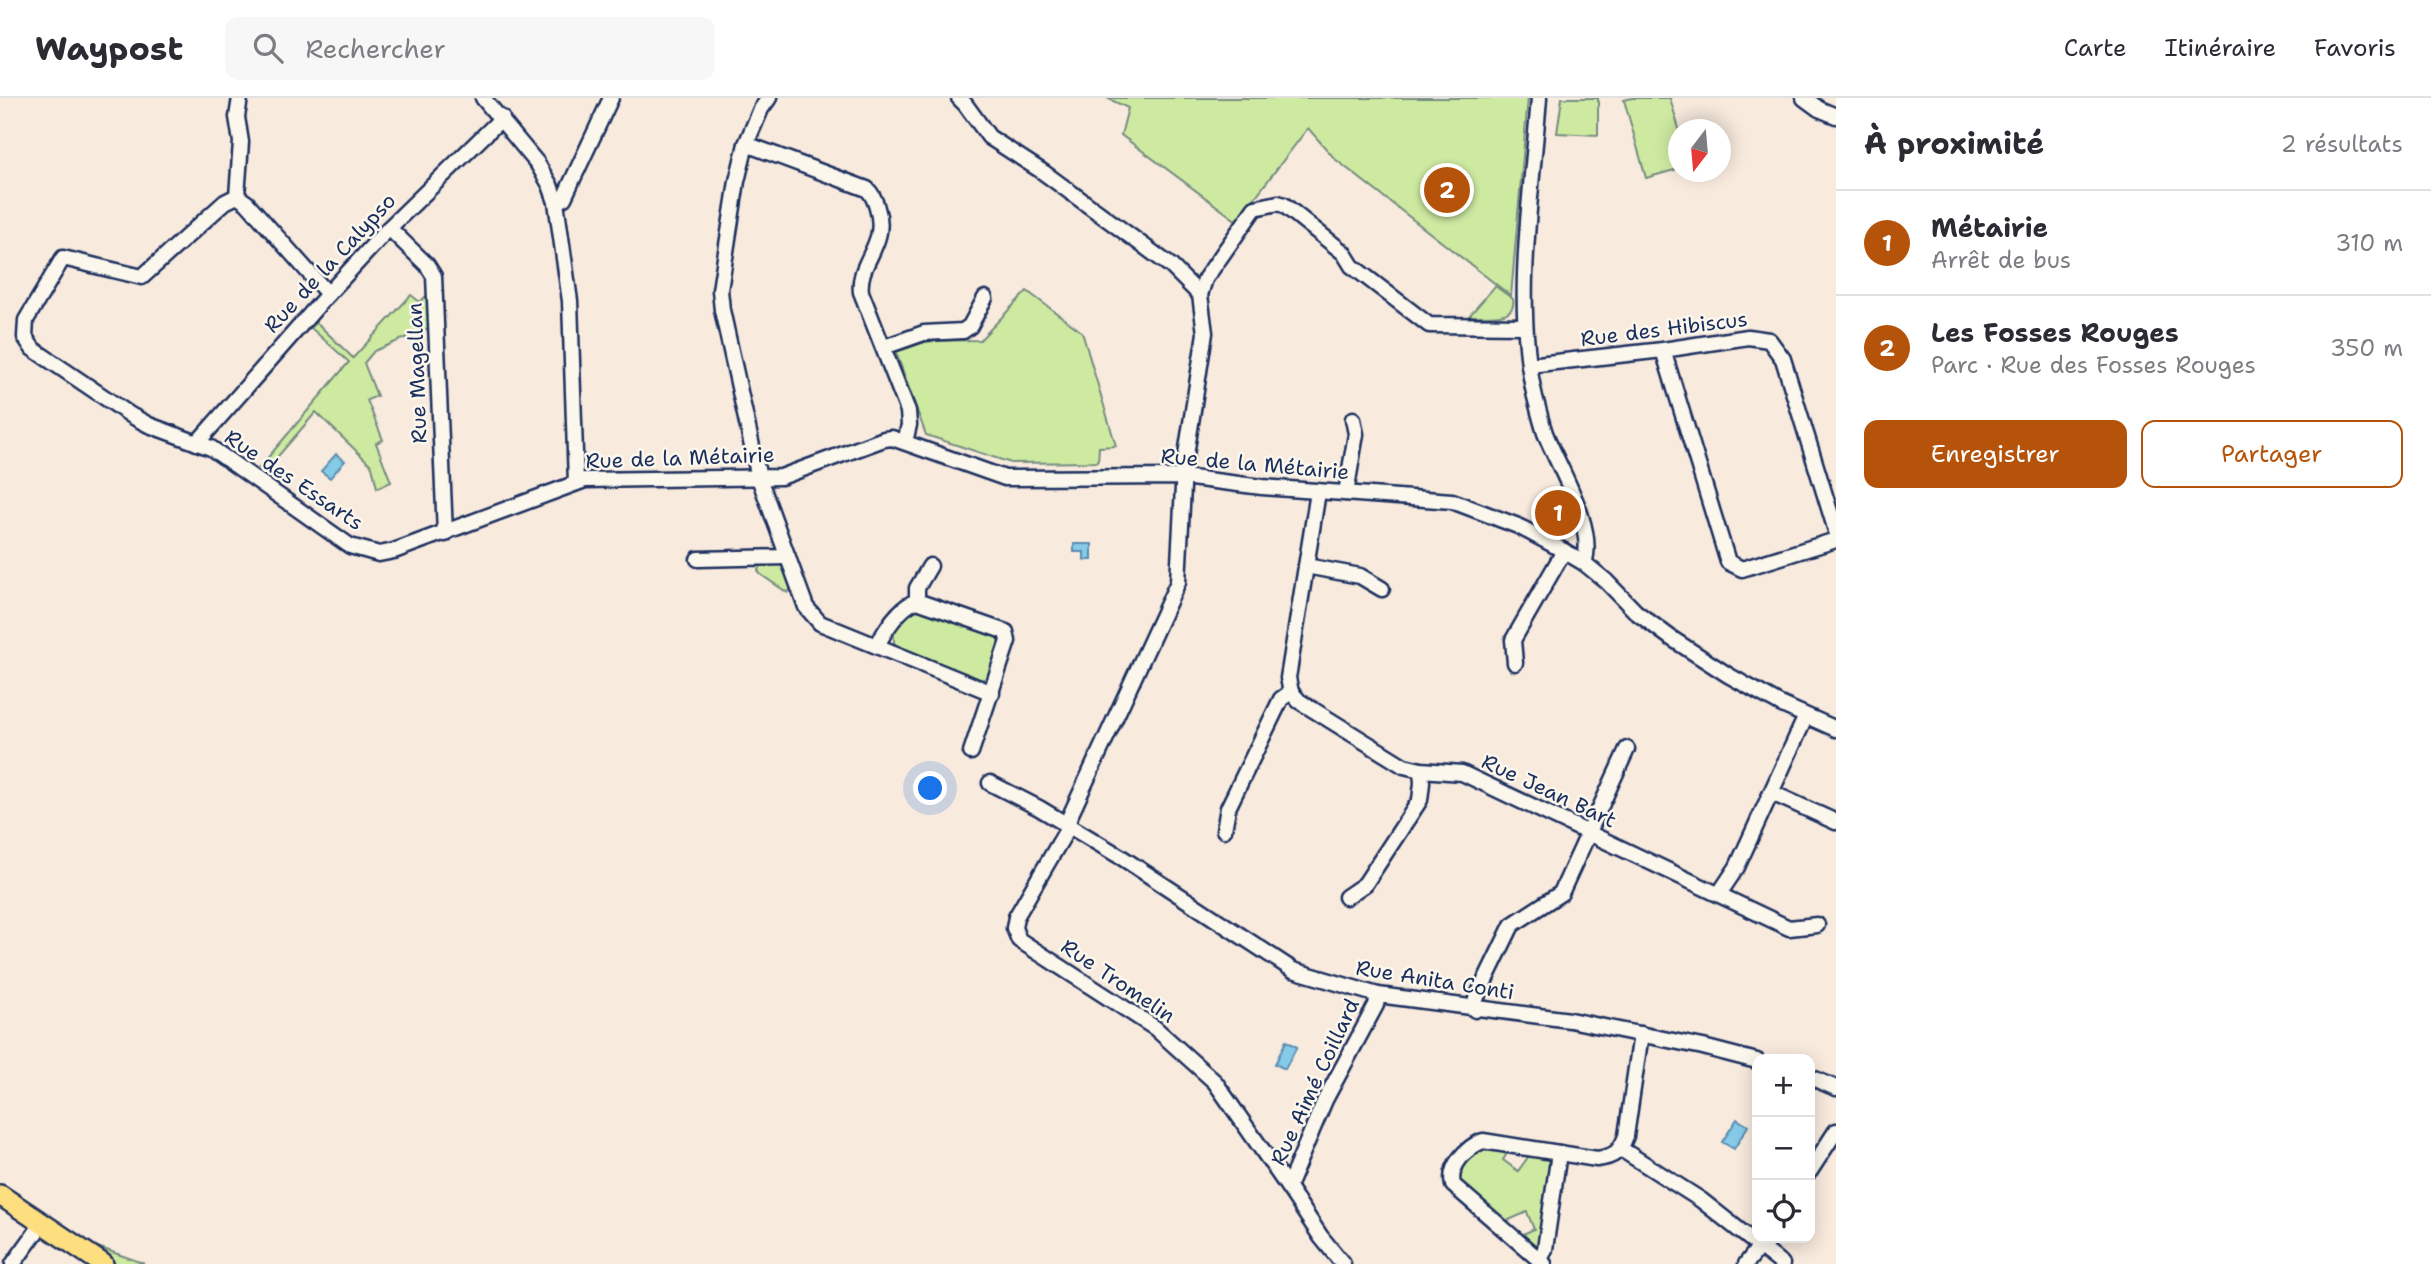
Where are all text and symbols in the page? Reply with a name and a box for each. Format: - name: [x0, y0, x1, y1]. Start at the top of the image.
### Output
- search box: [225, 17, 715, 80]
- text: Waypost: [35, 26, 183, 71]
- icon: search: [249, 29, 287, 67]
- text: Rechercher: [305, 31, 446, 66]
- text: Carte: [2064, 32, 2127, 64]
- text: Itinéraire: [2165, 32, 2276, 64]
- text: Favoris: [2314, 32, 2396, 64]
- north arrow: [1668, 119, 1731, 182]
- text: À proximité: [1864, 123, 2044, 164]
- text: 2 résultats: [2281, 129, 2403, 159]
- pin: 2: [1424, 164, 1470, 216]
- street label: Rue de la Calypso: [258, 187, 402, 339]
- text: Métairie: [1931, 210, 2048, 245]
- text: 1: [1882, 228, 1892, 258]
- text: 310 m: [2335, 228, 2403, 258]
- text: Arrêt de bus: [1931, 245, 2071, 275]
- street label: Rue Magellan: [401, 302, 433, 444]
- street label: Rue des Hibiscus: [1579, 305, 1749, 353]
- text: Les Fosses Rouges: [1931, 315, 2179, 350]
- text: 2: [1879, 333, 1895, 363]
- text: 350 m: [2330, 333, 2403, 363]
- text: Parc · Rue des Fosses Rouges: [1931, 350, 2256, 380]
- button: Enregistrer: [1864, 420, 2127, 488]
- button: Partager: [2141, 420, 2403, 488]
- street label: Rue des Essarts: [219, 423, 369, 537]
- street label: Rue de la Métairie: [585, 441, 775, 475]
- street label: Rue de la Métairie: [1160, 442, 1350, 486]
- pin: 1: [1535, 487, 1581, 539]
- street label: Rue Jean Bart: [1477, 748, 1621, 834]
- your location: [913, 771, 947, 805]
- street label: Rue Tromelin: [1055, 932, 1181, 1030]
- street label: Rue Anita Conti: [1354, 954, 1516, 1006]
- street label: Rue Aimé Coillard: [1264, 994, 1366, 1170]
- map controls: [1752, 1054, 1815, 1243]
- button: +: [1752, 1054, 1815, 1117]
- button: −: [1752, 1117, 1815, 1180]
- button: locate: [1752, 1180, 1815, 1243]

